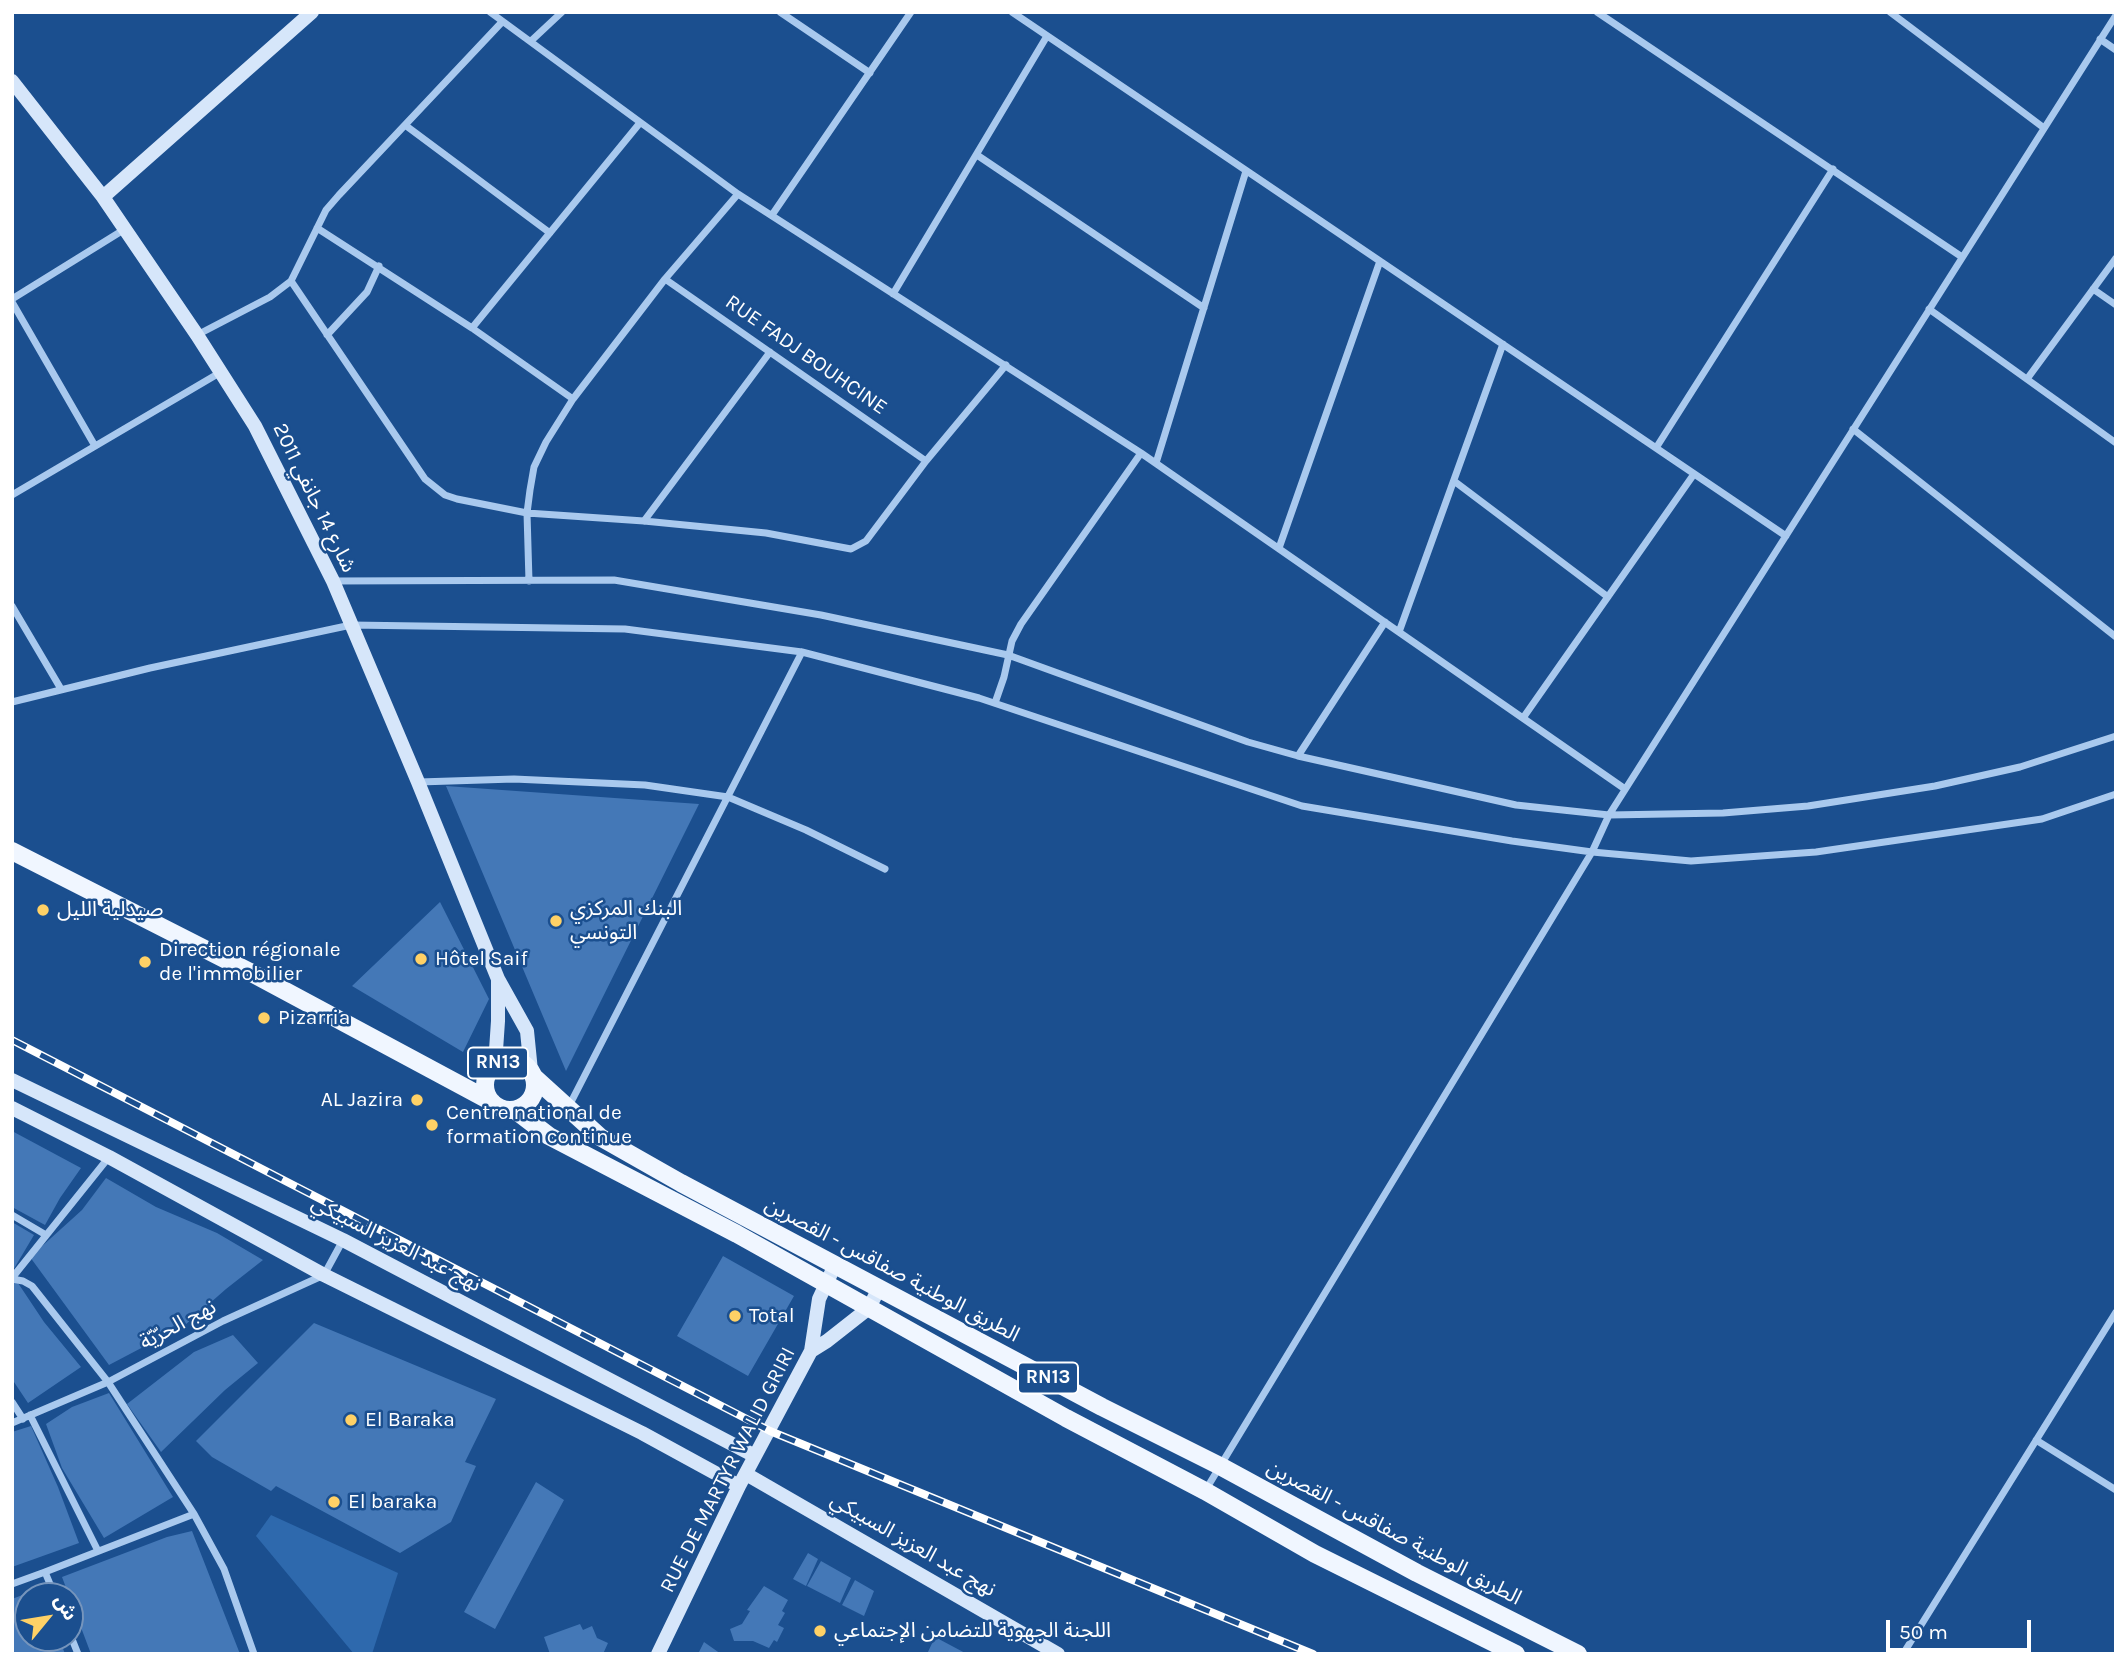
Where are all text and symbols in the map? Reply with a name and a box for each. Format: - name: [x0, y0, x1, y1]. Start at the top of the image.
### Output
- street label: RUE FADJ BOUHCINE: [720, 290, 892, 420]
- street label: شارع 14 جانفي 2011: [267, 419, 361, 577]
- place label: البنك المركزي التونسي: [570, 896, 682, 946]
- place label: صيدلية الليل: [57, 897, 163, 923]
- marker: صيدلية الليل: [35, 902, 51, 918]
- marker: البنك المركزي التونسي: [548, 913, 564, 929]
- place label: Direction régionale de l'immobilier: [159, 937, 340, 987]
- place label: Hôtel Saif: [435, 946, 528, 972]
- marker: Hôtel Saif: [413, 951, 429, 967]
- marker: Direction régionale de l'immobilier: [137, 954, 153, 970]
- place label: Pizarria: [278, 1005, 350, 1031]
- marker: Pizarria: [256, 1010, 272, 1026]
- road number: RN13: [468, 1048, 528, 1078]
- place label: AL Jazira: [321, 1087, 403, 1113]
- marker: AL Jazira: [409, 1092, 425, 1108]
- place label: Centre national de formation continue: [446, 1100, 632, 1150]
- marker: Centre national de formation continue: [424, 1117, 440, 1133]
- street label: نهج عبد العزيز السبيكي: [307, 1190, 485, 1298]
- street label: الطريق الوطنية صفاقس - القصرين: [760, 1192, 1024, 1348]
- street label: نهج الحرّيّة: [135, 1294, 221, 1356]
- place label: Total: [749, 1303, 795, 1329]
- marker: Total: [727, 1308, 743, 1324]
- street label: RUE DE MARTYR WALID GRIRI: [655, 1343, 801, 1597]
- road number: RN13: [1018, 1362, 1078, 1394]
- place label: El Baraka: [365, 1407, 455, 1433]
- marker: El Baraka: [343, 1412, 359, 1428]
- street label: الطريق الوطنية صفاقس - القصرين: [1262, 1455, 1526, 1611]
- street label: نهج عبد العزيز السبيكي: [826, 1487, 1000, 1603]
- place label: El baraka: [348, 1489, 437, 1515]
- marker: El baraka: [326, 1494, 342, 1510]
- north arrow: [14, 1582, 84, 1652]
- text: ش: [49, 1591, 81, 1624]
- scale bar: [1890, 1606, 2035, 1650]
- place label: اللجنة الجهوية للتضامن الإجتماعي: [834, 1618, 1111, 1644]
- text: 50 m: [1899, 1620, 1948, 1644]
- marker: اللجنة الجهوية للتضامن الإجتماعي: [812, 1623, 828, 1639]

